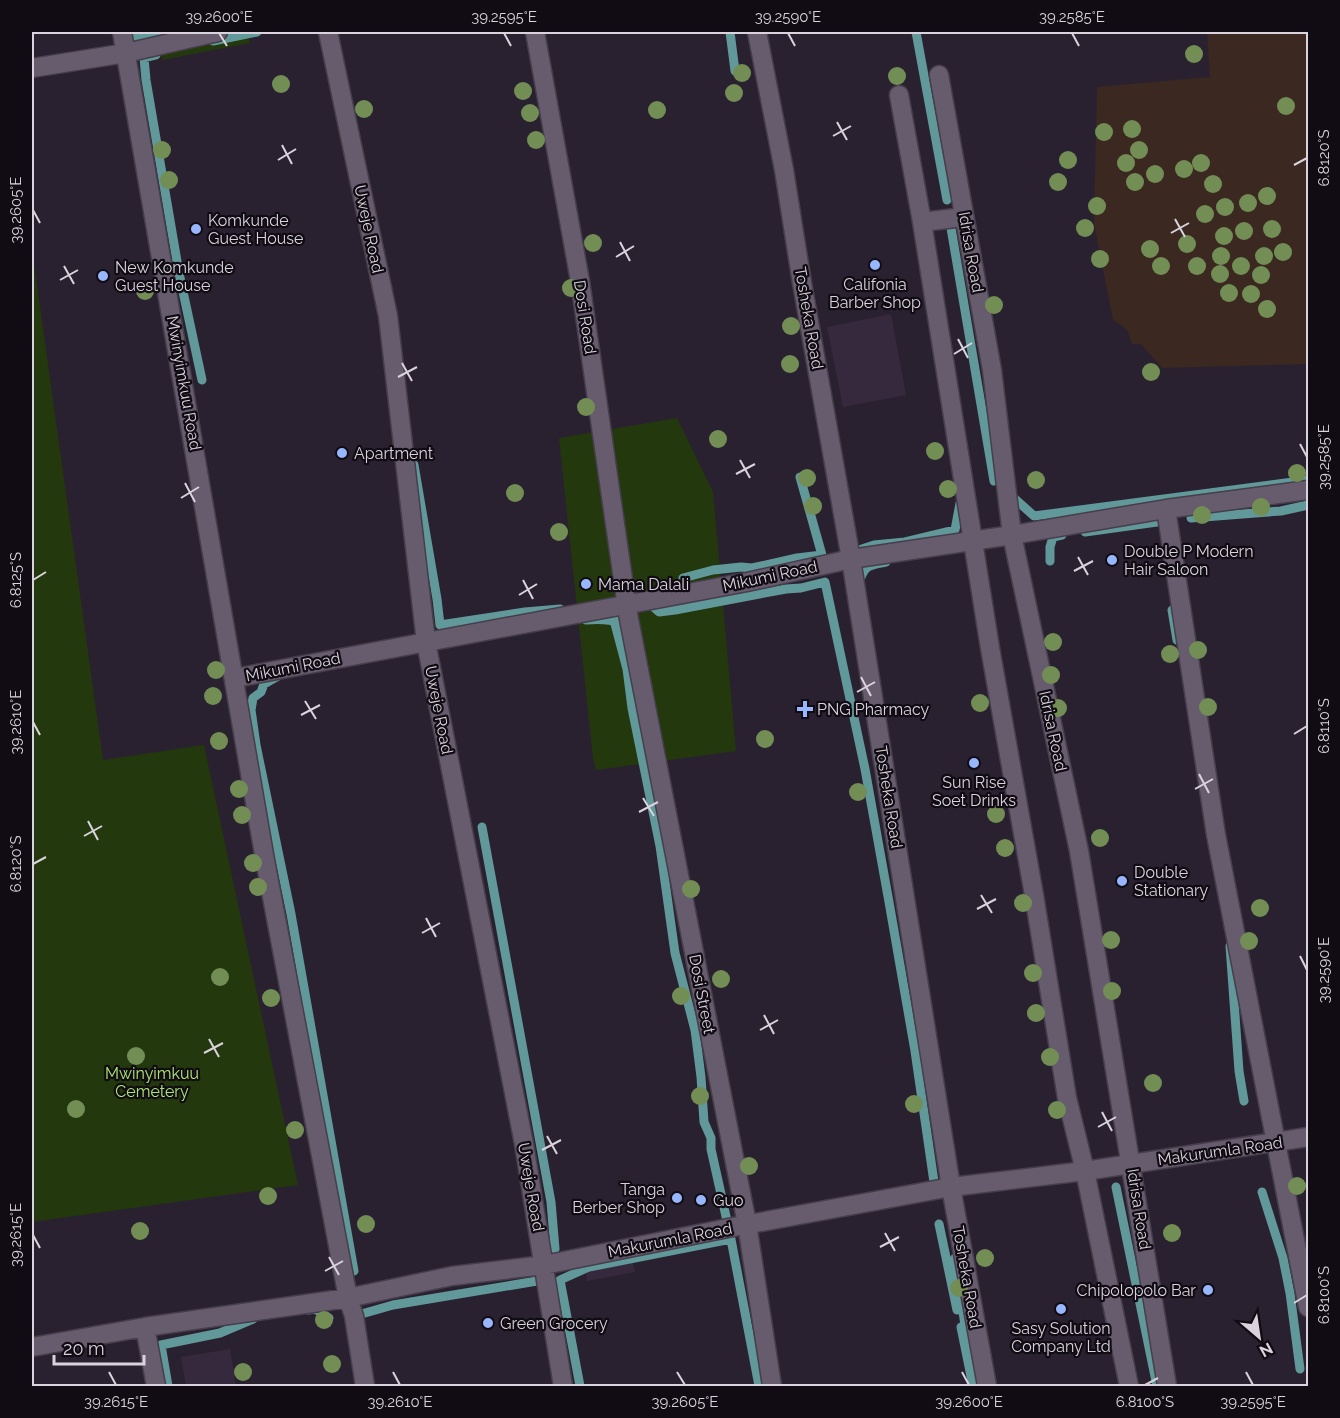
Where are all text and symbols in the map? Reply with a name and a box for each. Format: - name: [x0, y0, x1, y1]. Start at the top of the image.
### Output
- text: 39.2600°E: [185, 8, 253, 26]
- text: 39.2595°E: [471, 8, 537, 26]
- text: 39.2590°E: [755, 8, 821, 26]
- text: 39.2585°E: [1039, 8, 1105, 26]
- text: 6.8120°S: [1315, 130, 1333, 186]
- text: 39.2605°E: [7, 177, 25, 243]
- street label: Uweje Road: [350, 183, 388, 275]
- street label: Idrisa Road: [955, 210, 987, 294]
- place label: Komkunde Guest House: [208, 211, 303, 248]
- marker: Komkunde Guest House: [189, 222, 203, 236]
- place label: New Komkunde Guest House: [115, 258, 234, 295]
- marker: Califonia Barber Shop: [868, 258, 882, 272]
- street label: Tosheka Road: [791, 265, 827, 371]
- marker: New Komkunde Guest House: [96, 269, 110, 283]
- place label: Califonia Barber Shop: [829, 275, 921, 312]
- street label: Dosi Road: [570, 279, 600, 355]
- street label: Mwinyimkuu Road: [163, 314, 205, 452]
- text: 39.2585°E: [1315, 424, 1333, 490]
- place label: Apartment: [354, 444, 434, 463]
- marker: Apartment: [335, 446, 349, 460]
- place label: Double P Modern Hair Saloon: [1124, 542, 1253, 579]
- text: 6.8125°S: [7, 552, 25, 608]
- marker: Double P Modern Hair Saloon: [1105, 553, 1119, 567]
- street label: Mikumi Road: [721, 557, 819, 595]
- place label: Mama Dalali: [598, 575, 689, 594]
- marker: Mama Dalali: [579, 577, 593, 591]
- street label: Mikumi Road: [244, 648, 342, 685]
- street label: Uweje Road: [421, 664, 457, 756]
- street label: Idrisa Road: [1035, 689, 1071, 773]
- text: 39.2610°E: [7, 690, 25, 754]
- text: 6.8110°S: [1315, 698, 1333, 754]
- place label: PNG Pharmacy: [817, 700, 930, 719]
- marker: PNG Pharmacy: [798, 702, 812, 716]
- street label: Tosheka Road: [872, 744, 906, 850]
- marker: Sun Rise Soet Drinks: [967, 756, 981, 770]
- place label: Sun Rise Soet Drinks: [932, 773, 1016, 810]
- text: 6.8120°S: [7, 836, 25, 892]
- place label: Double Stationary: [1134, 863, 1209, 900]
- marker: Double Stationary: [1115, 874, 1129, 888]
- text: 39.2590°E: [1315, 937, 1333, 1003]
- street label: Dosi Street: [685, 953, 719, 1036]
- park label: Mwinyimkuu Cemetery: [105, 1064, 199, 1101]
- street label: Makurumla Road: [1156, 1133, 1284, 1169]
- street label: Uweje Road: [514, 1141, 548, 1233]
- street label: Idrisa Road: [1123, 1167, 1155, 1251]
- place label: Tanga Berber Shop: [572, 1180, 665, 1217]
- marker: Tanga Berber Shop: [670, 1191, 684, 1205]
- place label: Guo: [713, 1191, 743, 1210]
- marker: Guo: [694, 1193, 708, 1207]
- text: 39.2615°E: [7, 1203, 25, 1267]
- street label: Makurumla Road: [606, 1219, 734, 1261]
- street label: Tosheka Road: [949, 1224, 985, 1330]
- text: 6.8100°S: [1315, 1266, 1333, 1324]
- place label: Chipolopolo Bar: [1077, 1281, 1196, 1300]
- marker: Chipolopolo Bar: [1201, 1283, 1215, 1297]
- marker: Sasy Solution Company Ltd: [1054, 1302, 1068, 1316]
- north arrow: [1229, 1307, 1289, 1367]
- place label: Green Grocery: [500, 1314, 608, 1333]
- marker: Green Grocery: [481, 1316, 495, 1330]
- place label: Sasy Solution Company Ltd: [1011, 1319, 1111, 1356]
- scale bar: [54, 1328, 144, 1366]
- text: 20 m: [63, 1338, 105, 1359]
- text: N: [1256, 1338, 1276, 1361]
- text: 39.2615°E: [84, 1393, 148, 1411]
- text: 39.2610°E: [368, 1393, 432, 1411]
- text: 39.2605°E: [652, 1393, 718, 1411]
- text: 39.2600°E: [935, 1393, 1003, 1411]
- text: 6.8100°S: [1116, 1393, 1174, 1411]
- text: 39.2595°E: [1220, 1393, 1286, 1411]

